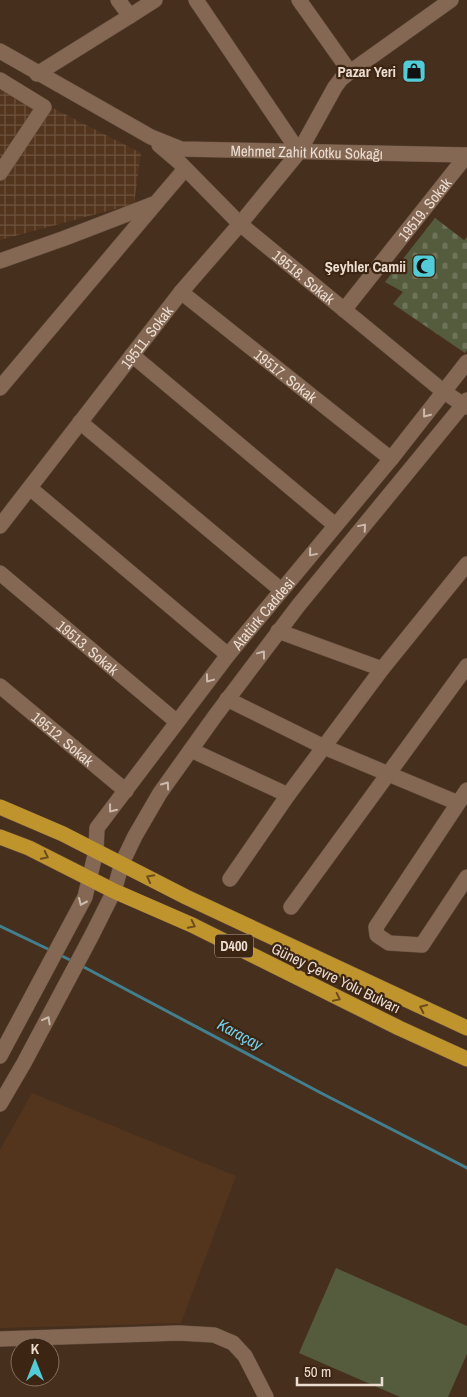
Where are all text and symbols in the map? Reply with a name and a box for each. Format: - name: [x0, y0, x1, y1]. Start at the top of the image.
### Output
- shop icon: Pazar Yeri: [401, 58, 427, 84]
- place label: Pazar Yeri: [338, 61, 396, 82]
- street label: Mehmet Zahit Kotku Sokağı: [230, 140, 383, 164]
- street label: 19519. Sokak: [393, 172, 456, 245]
- street label: 19518. Sokak: [268, 245, 340, 309]
- mosque icon: Şeyhler Camii: [411, 253, 437, 279]
- place label: Şeyhler Camii: [325, 256, 406, 277]
- street label: 19511. Sokak: [115, 300, 178, 373]
- street label: 19517. Sokak: [250, 344, 323, 408]
- one-way arrow: [423, 408, 432, 418]
- one-way arrow: [358, 524, 366, 533]
- one-way arrow: [309, 547, 317, 556]
- street label: Atatürk Caddesi: [226, 573, 299, 655]
- street label: 19513. Sokak: [52, 615, 124, 680]
- one-way arrow: [256, 651, 264, 660]
- one-way arrow: [207, 673, 215, 682]
- street label: 19512. Sokak: [27, 706, 99, 771]
- one-way arrow: [160, 781, 169, 791]
- one-way arrow: [109, 803, 117, 812]
- one-way arrow: [40, 850, 49, 860]
- one-way arrow: [146, 874, 155, 884]
- one-way arrow: [78, 897, 89, 906]
- one-way arrow: [187, 919, 196, 930]
- road number: D400: [215, 934, 253, 958]
- street label: Güney Çevre Yolu Bulvarı: [268, 938, 404, 1018]
- one-way arrow: [332, 992, 341, 1002]
- one-way arrow: [419, 1004, 428, 1014]
- water label: Karaçay: [214, 1013, 268, 1056]
- one-way arrow: [41, 1016, 51, 1025]
- north arrow: [10, 1337, 60, 1387]
- text: K: [31, 1340, 40, 1358]
- scale bar: [297, 1354, 382, 1386]
- text: 50 m: [304, 1361, 331, 1382]

